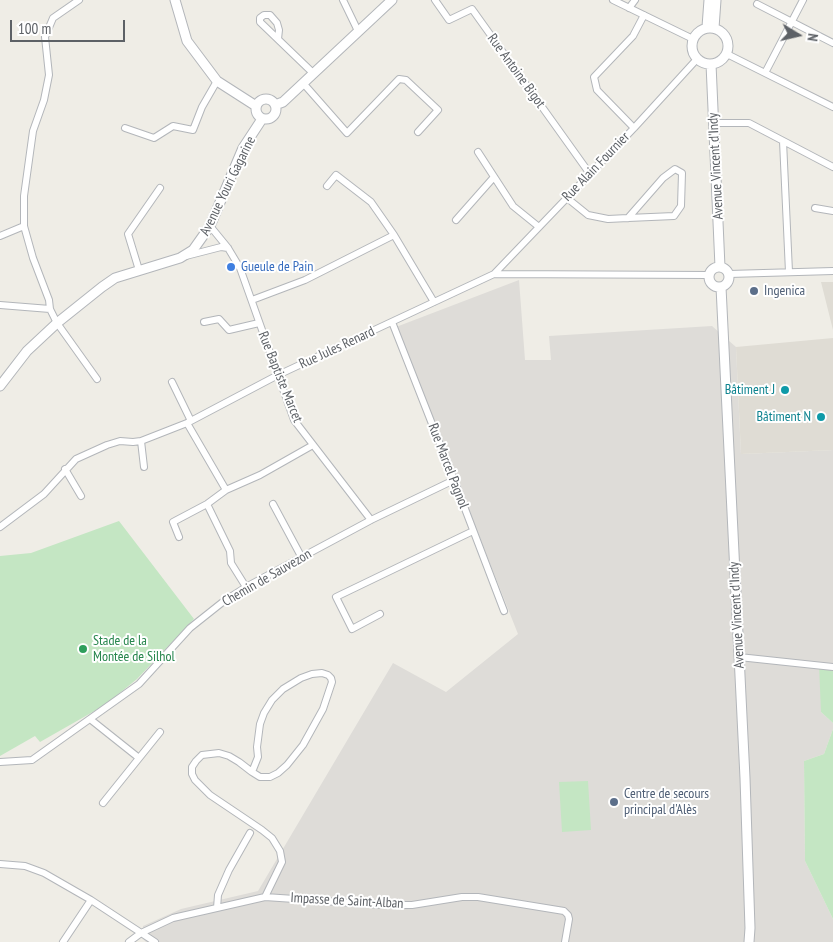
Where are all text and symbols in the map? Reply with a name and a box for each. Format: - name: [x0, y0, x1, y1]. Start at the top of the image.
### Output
- scale bar: [12, 10, 128, 42]
- north arrow: [773, 10, 823, 60]
- text: 100 m: [18, 19, 51, 38]
- street label: Rue Antoine Bigot: [483, 31, 549, 111]
- text: N: [803, 32, 822, 42]
- street label: Avenue Vincent d'Indy: [705, 112, 727, 220]
- street label: Rue Alain Fournier: [559, 129, 633, 205]
- street label: Avenue Youri Gagarine: [197, 133, 259, 239]
- place label: Gueule de Pain: [241, 259, 313, 275]
- marker: Gueule de Pain: [225, 261, 237, 273]
- place label: Ingenica: [764, 283, 805, 299]
- marker: Ingenica: [748, 285, 760, 297]
- street label: Rue Jules Renard: [297, 323, 377, 373]
- street label: Rue Baptiste Marcet: [254, 329, 306, 425]
- place label: Bâtiment J: [725, 382, 775, 398]
- marker: Bâtiment J: [779, 384, 791, 396]
- place label: Bâtiment N: [757, 409, 811, 425]
- marker: Bâtiment N: [815, 411, 827, 423]
- street label: Rue Marcel Pagnol: [424, 421, 472, 511]
- street label: Chemin de Sauvezon: [219, 546, 315, 610]
- street label: Avenue Vincent d'Indy: [726, 561, 748, 669]
- place label: Stade de la Montée de Silhol: [93, 633, 175, 666]
- marker: Stade de la Montée de Silhol: [77, 643, 89, 655]
- place label: Centre de secours principal d'Alès: [624, 786, 709, 819]
- marker: Centre de secours principal d'Alès: [608, 796, 620, 808]
- street label: Impasse de Saint-Alban: [290, 890, 404, 912]

